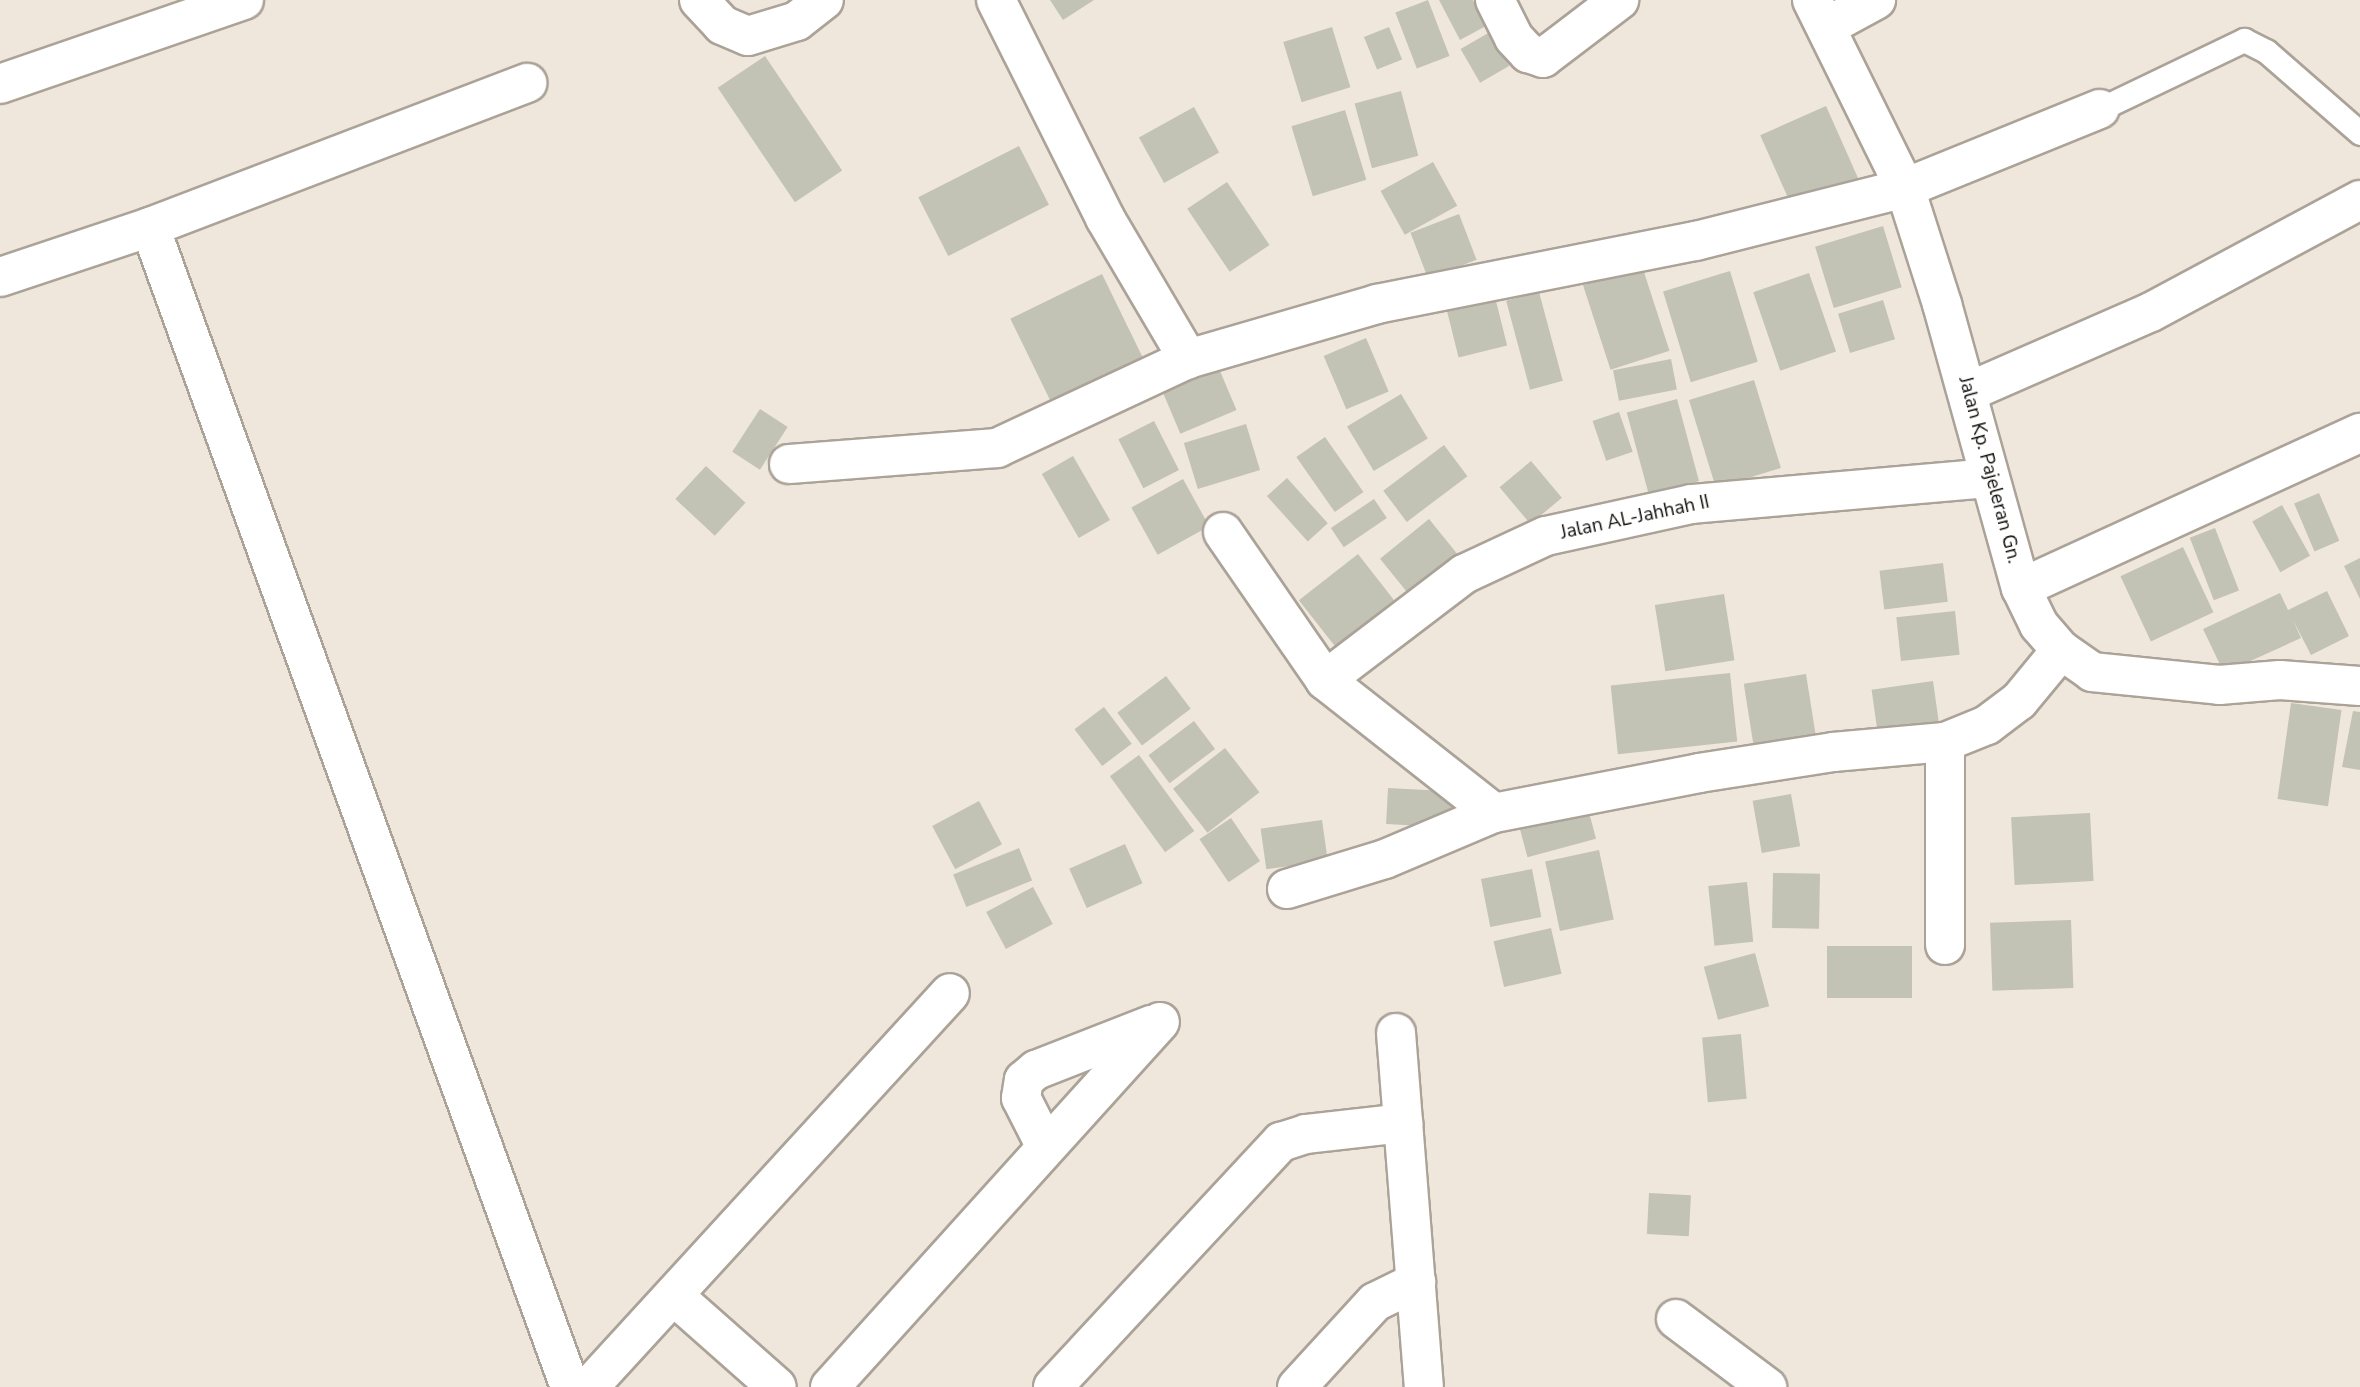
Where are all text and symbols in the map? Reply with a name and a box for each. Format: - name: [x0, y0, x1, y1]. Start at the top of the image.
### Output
- street label: Jalan Kp. Pajeleran Gn.: [1953, 374, 2025, 566]
- street label: Jalan AL-Jahhah II: [1558, 491, 1712, 545]

